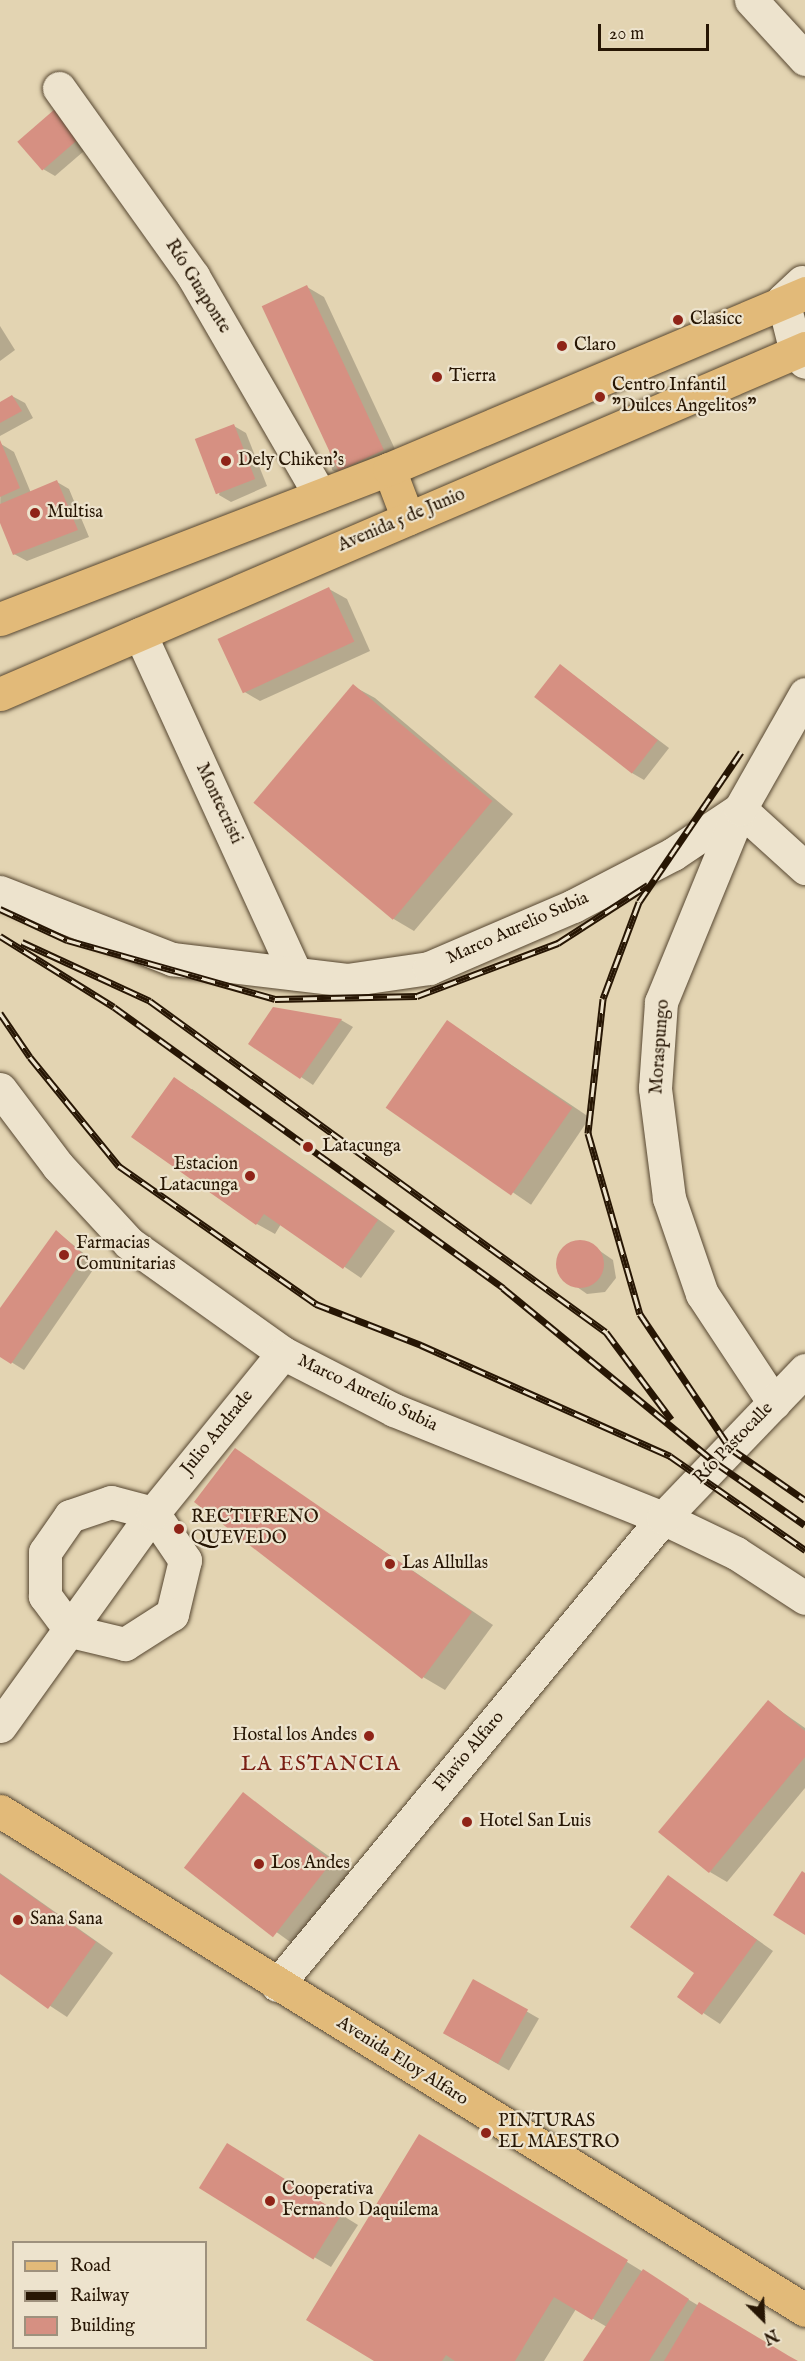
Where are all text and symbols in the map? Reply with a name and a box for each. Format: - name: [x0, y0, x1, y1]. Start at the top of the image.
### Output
- scale bar: [601, 12, 712, 50]
- text: 20 m: [609, 23, 644, 46]
- street label: Río Guaponte: [160, 236, 234, 338]
- place label: Clasicc: [690, 309, 742, 331]
- marker: Clasicc: [671, 313, 685, 327]
- place label: Claro: [574, 335, 616, 357]
- marker: Claro: [555, 339, 569, 353]
- place label: Tierra: [449, 366, 496, 388]
- marker: Tierra: [430, 370, 444, 384]
- place label: Centro Infantil "Dulces Angelitos": [612, 376, 756, 418]
- marker: Centro Infantil "Dulces Angelitos": [593, 390, 607, 404]
- place label: Dely Chiken's: [238, 450, 344, 472]
- marker: Dely Chiken's: [219, 454, 233, 468]
- street label: Avenida 5 de Junio: [335, 484, 469, 558]
- place label: Multisa: [47, 502, 103, 524]
- marker: Multisa: [28, 506, 42, 520]
- street label: Montecristi: [190, 760, 246, 848]
- street label: Marco Aurelio Subia: [444, 888, 592, 970]
- street label: Moraspungo: [647, 999, 675, 1095]
- place label: Latacunga: [322, 1136, 401, 1158]
- marker: Latacunga: [299, 1138, 317, 1156]
- place label: Estacion Latacunga: [159, 1155, 238, 1198]
- marker: Estacion Latacunga: [243, 1169, 257, 1183]
- place label: Farmacias Comunitarias: [76, 1234, 176, 1276]
- marker: Farmacias Comunitarias: [57, 1248, 71, 1262]
- street label: Marco Aurelio Subia: [293, 1351, 441, 1437]
- street label: Julio Andrade: [177, 1386, 259, 1480]
- street label: Río Pastocalle: [690, 1398, 778, 1490]
- place label: RECTIFRENO QUEVEDO: [191, 1508, 319, 1550]
- marker: RECTIFRENO QUEVEDO: [172, 1522, 186, 1536]
- place label: Las Allullas: [402, 1553, 488, 1575]
- marker: Las Allullas: [383, 1557, 397, 1571]
- street label: Flavio Alfaro: [430, 1708, 510, 1796]
- place label: Hostal los Andes: [232, 1725, 357, 1747]
- marker: Hostal los Andes: [362, 1729, 376, 1743]
- district label: LA ESTANCIA: [241, 1752, 401, 1778]
- place label: Hotel San Luis: [479, 1811, 591, 1833]
- marker: Hotel San Luis: [460, 1815, 474, 1829]
- place label: Los Andes: [271, 1853, 350, 1875]
- marker: Los Andes: [252, 1857, 266, 1871]
- place label: Sana Sana: [30, 1909, 103, 1931]
- marker: Sana Sana: [11, 1913, 25, 1927]
- street label: Avenida Eloy Alfaro: [332, 2013, 472, 2111]
- place label: PINTURAS EL MAESTRO: [498, 2112, 619, 2154]
- marker: PINTURAS EL MAESTRO: [479, 2126, 493, 2140]
- place label: Cooperativa Fernando Daquilema: [282, 2180, 438, 2222]
- marker: Cooperativa Fernando Daquilema: [263, 2194, 277, 2208]
- legend: [12, 2241, 207, 2349]
- text: Road: [70, 2255, 111, 2278]
- text: Railway: [70, 2285, 129, 2308]
- north arrow: [733, 2289, 793, 2349]
- text: Building: [70, 2315, 135, 2338]
- text: N: [760, 2323, 781, 2347]

